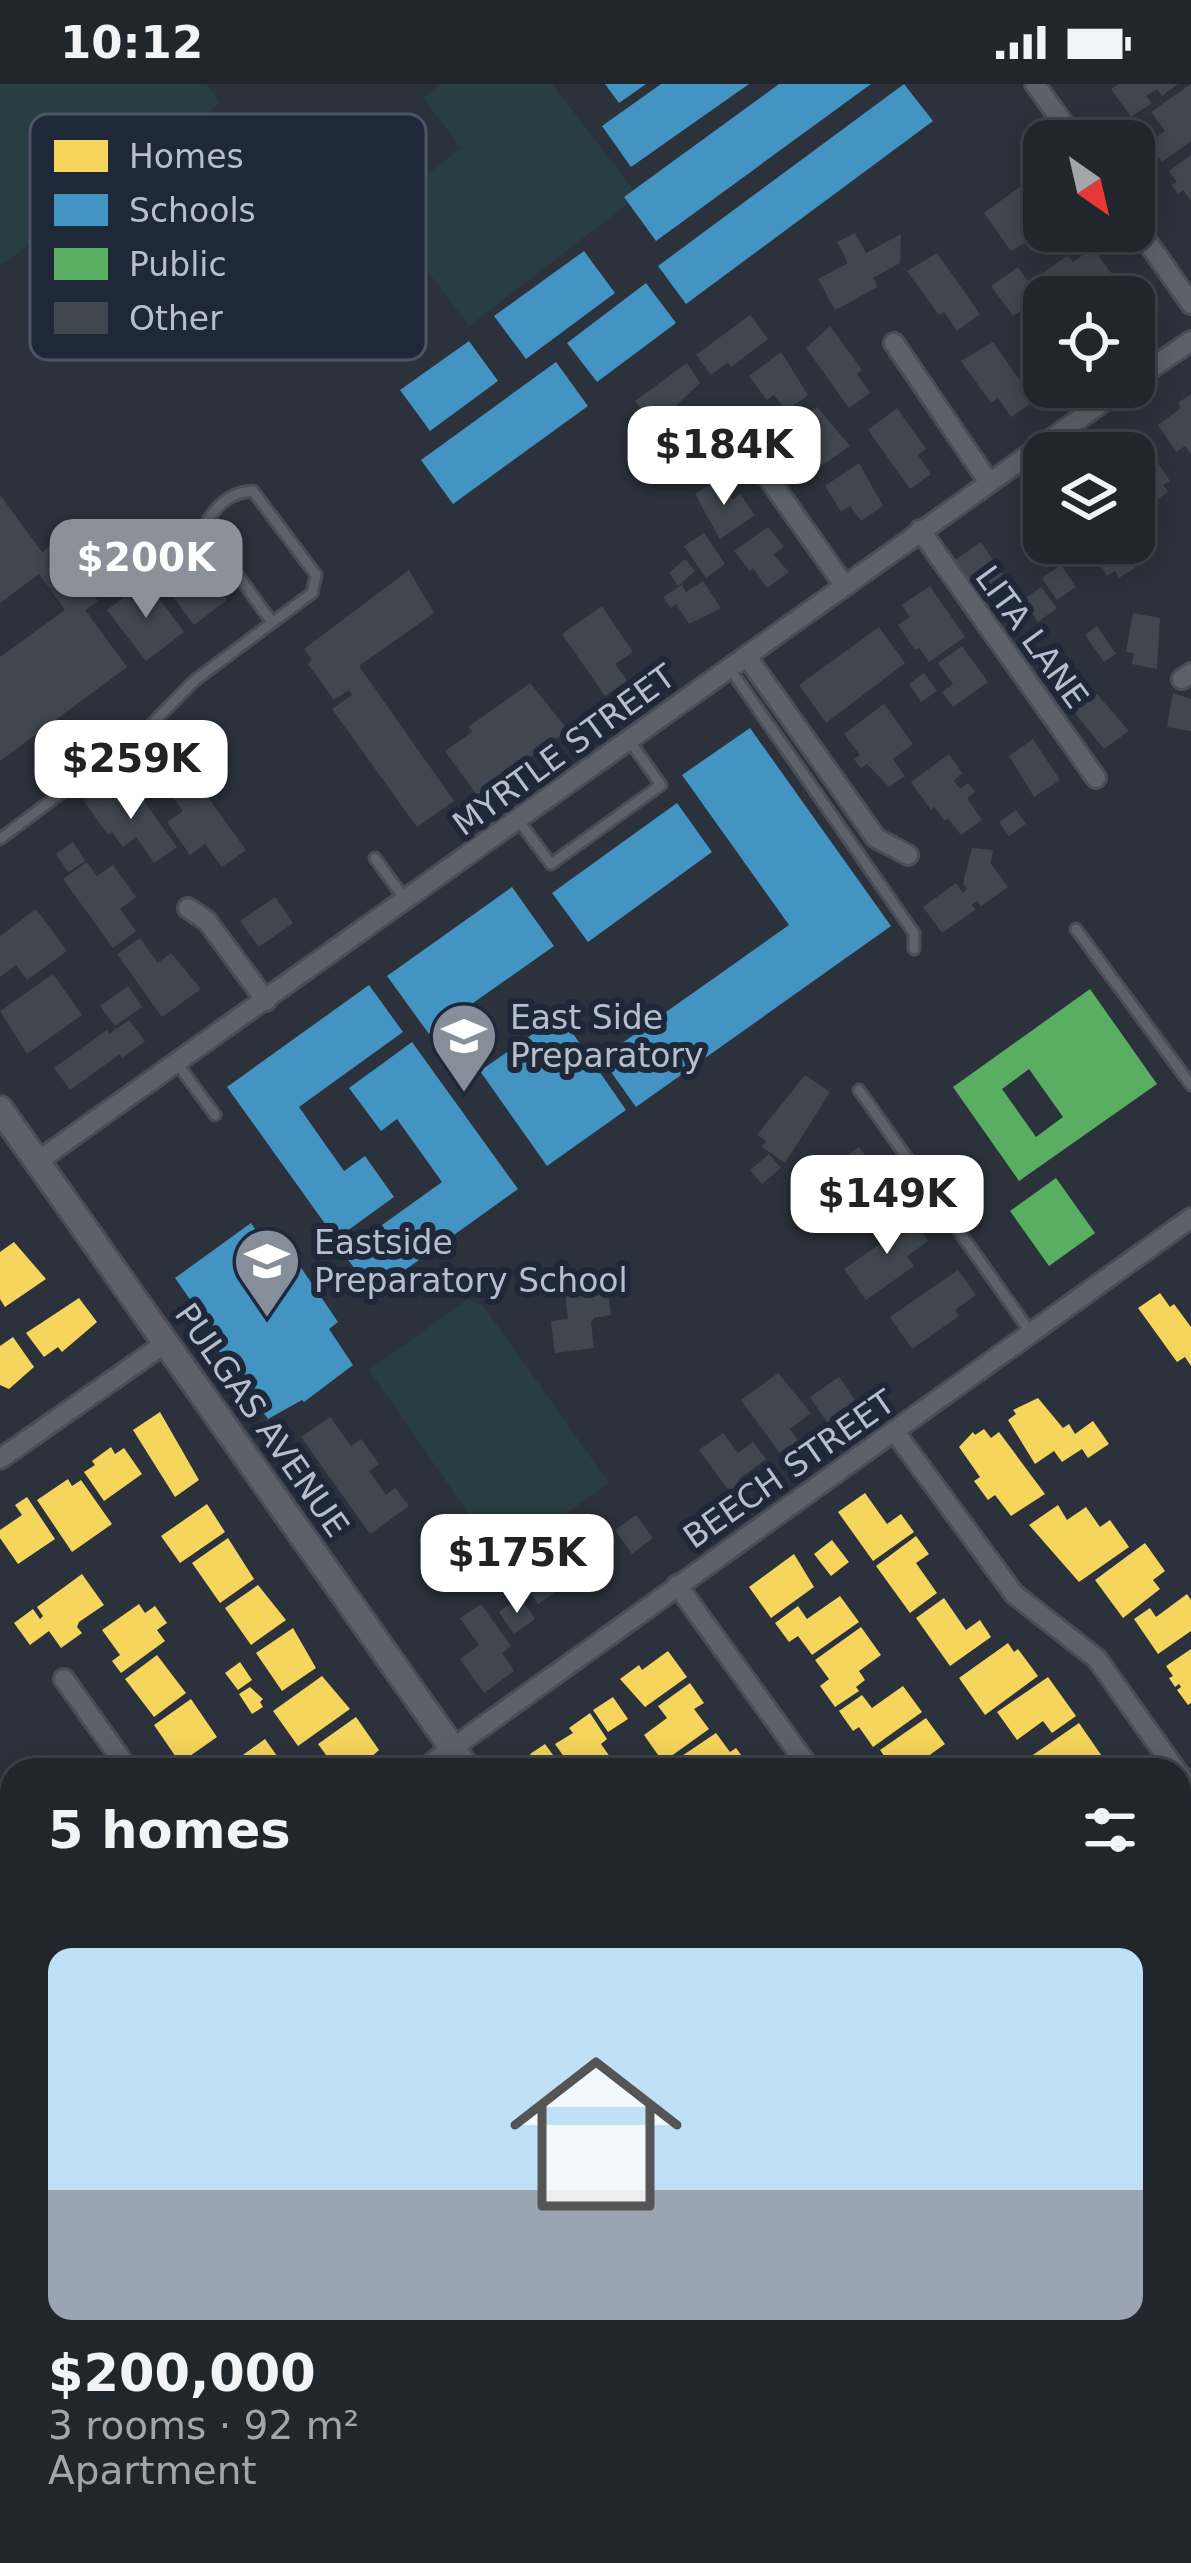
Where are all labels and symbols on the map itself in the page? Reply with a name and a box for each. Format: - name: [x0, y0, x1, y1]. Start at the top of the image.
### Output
- legend: [30, 114, 426, 360]
- north arrow: [1023, 120, 1155, 252]
- text: Homes: [129, 137, 244, 176]
- text: Schools: [129, 191, 256, 230]
- text: Public: [129, 245, 227, 284]
- text: Other: [129, 299, 223, 338]
- pin: $184K: [640, 406, 808, 508]
- pin: $200K: [62, 519, 230, 621]
- street label: LITA LANE: [967, 558, 1097, 716]
- street label: MYRTLE STREET: [445, 656, 683, 844]
- pin: $259K: [47, 720, 215, 822]
- place label: East Side Preparatory: [510, 998, 704, 1075]
- school or university icon: East Side Preparatory: [429, 1001, 499, 1095]
- pin: $149K: [803, 1155, 971, 1257]
- place label: Eastside Preparatory School: [314, 1223, 628, 1300]
- school or university icon: Eastside Preparatory School: [232, 1226, 302, 1320]
- street label: PULGAS AVENUE: [167, 1296, 357, 1544]
- street label: BEECH STREET: [676, 1381, 903, 1556]
- pin: $175K: [433, 1514, 601, 1616]

